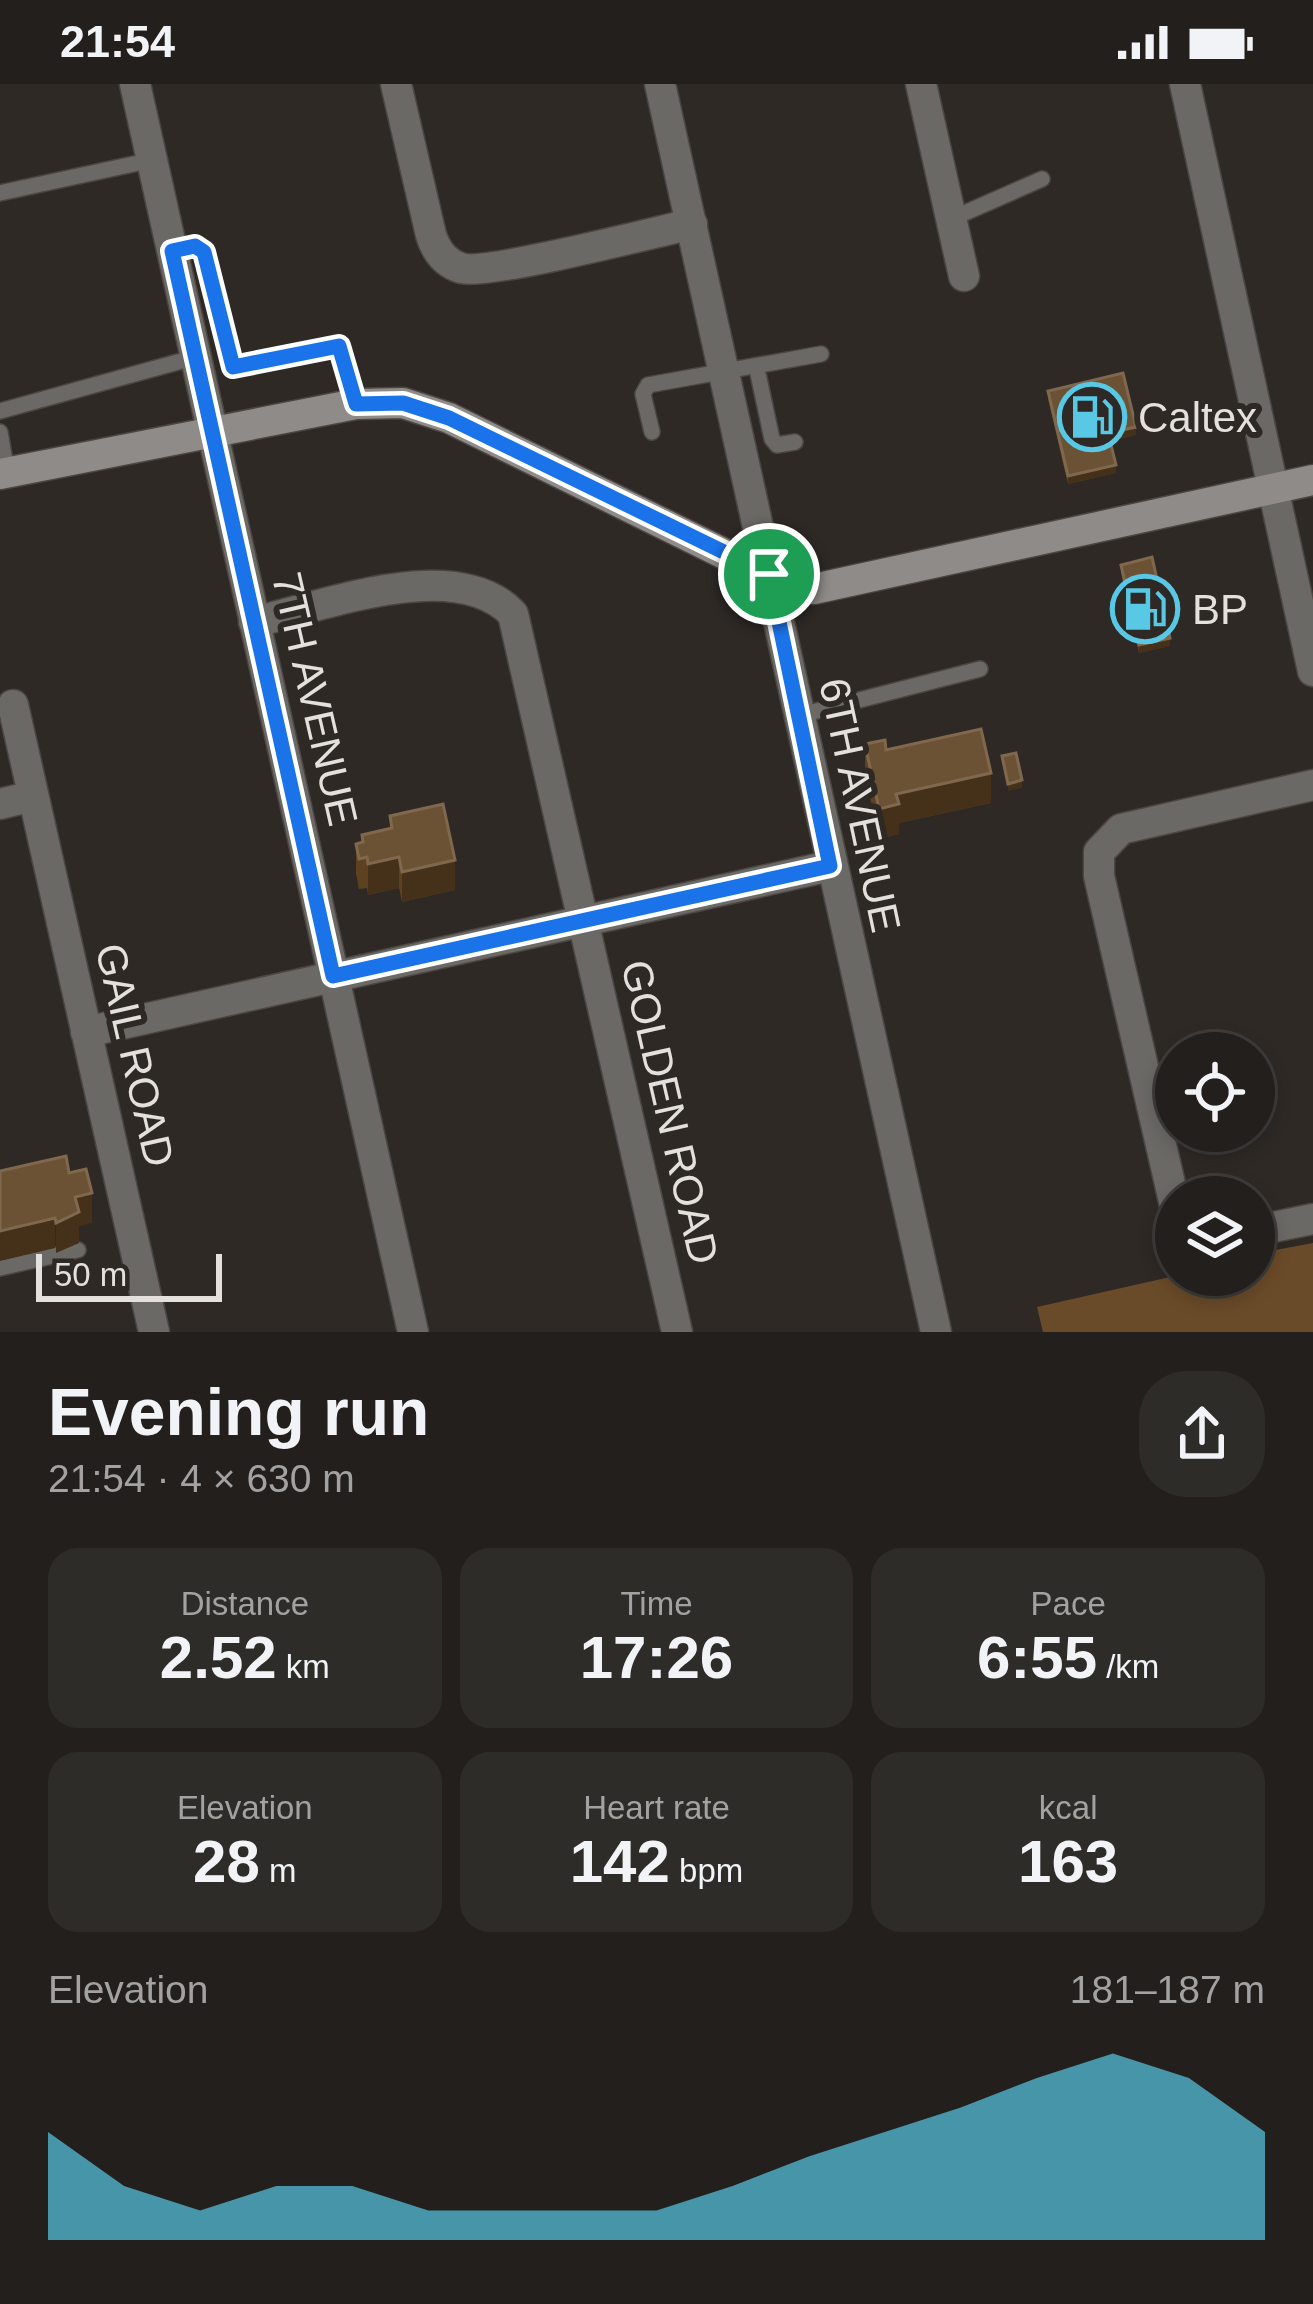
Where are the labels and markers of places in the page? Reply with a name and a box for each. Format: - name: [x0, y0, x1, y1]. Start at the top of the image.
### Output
- fuel station icon: Caltex: [1057, 382, 1127, 452]
- place label: Caltex: [1138, 394, 1257, 441]
- pin: [718, 523, 820, 625]
- fuel station icon: BP: [1110, 574, 1180, 644]
- place label: BP: [1192, 586, 1248, 633]

